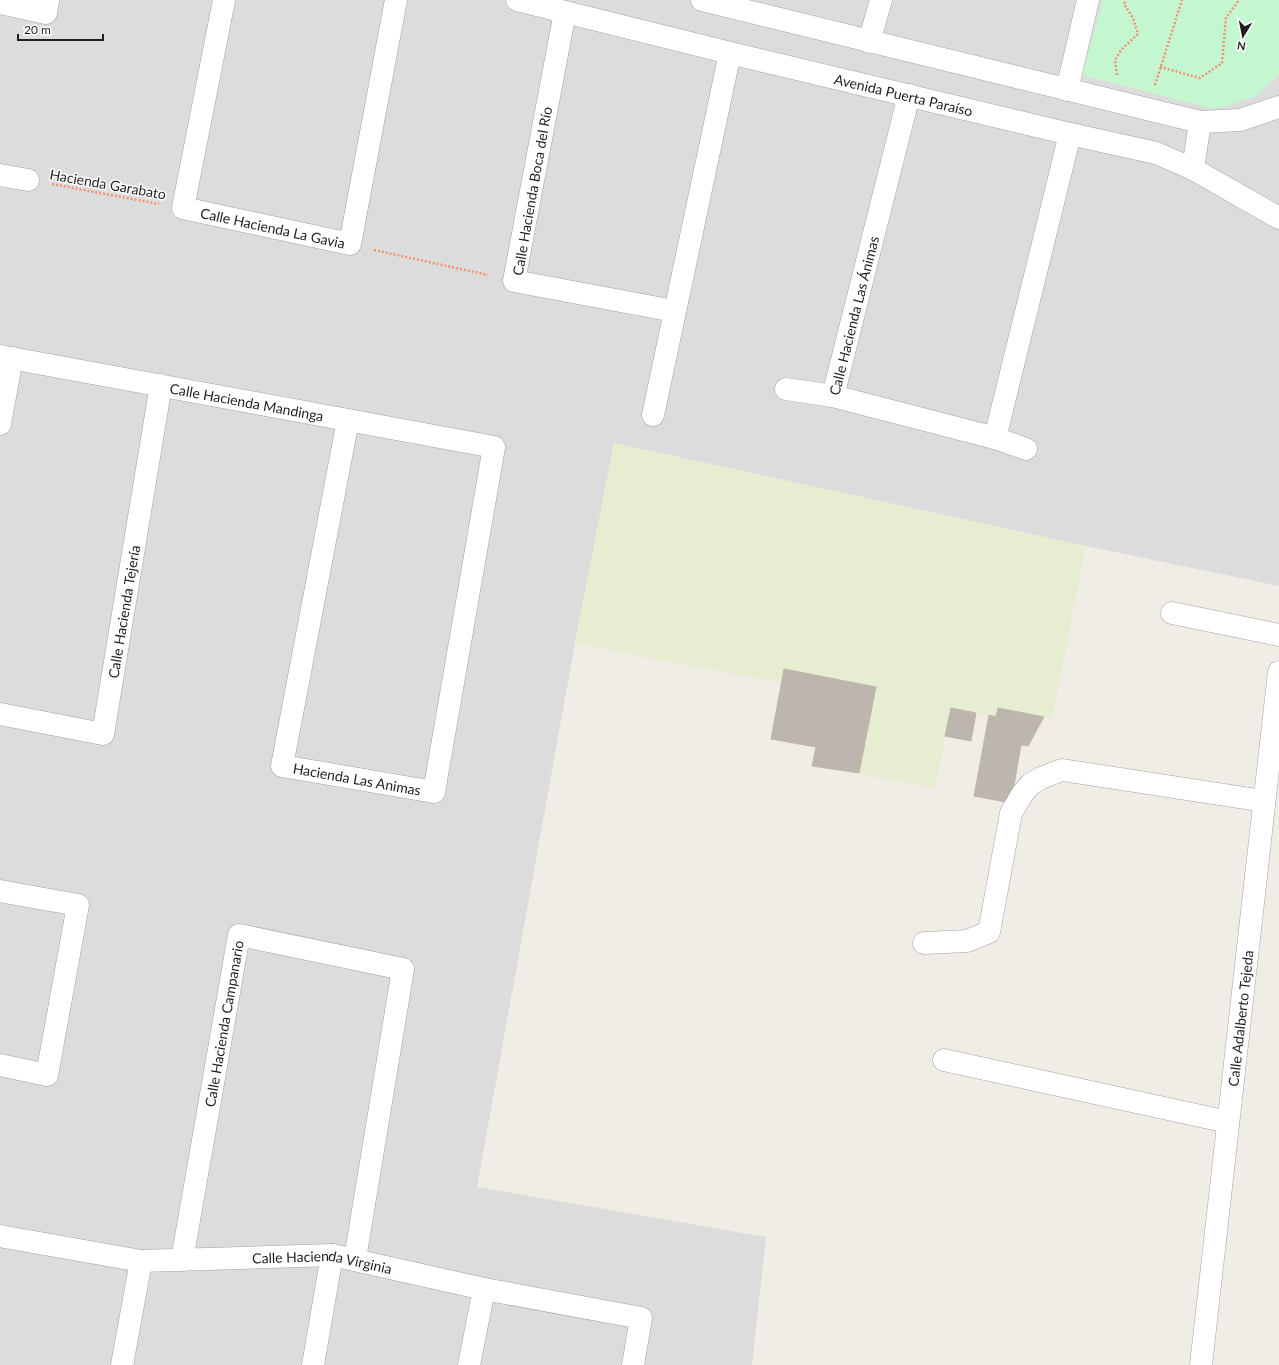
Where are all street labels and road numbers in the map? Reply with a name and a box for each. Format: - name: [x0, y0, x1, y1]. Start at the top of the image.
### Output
- street label: Avenida Puerta Paraíso: [833, 70, 975, 119]
- street label: Calle Hacienda Boca del Río: [509, 105, 555, 277]
- street label: Hacienda Garabato: [49, 165, 168, 203]
- street label: Calle Hacienda La Gavia: [199, 204, 347, 251]
- street label: Calle Hacienda Las Ánimas: [825, 234, 882, 397]
- street label: Calle Hacienda Mandinga: [169, 379, 325, 424]
- street label: Calle Hacienda Tejería: [104, 544, 143, 680]
- street label: Hacienda Las Animas: [292, 759, 422, 799]
- street label: Calle Hacienda Campanario: [200, 939, 246, 1108]
- street label: Calle Adalberto Tejeda: [1224, 949, 1256, 1087]
- street label: Calle Hacienda Virginia: [252, 1246, 394, 1277]

